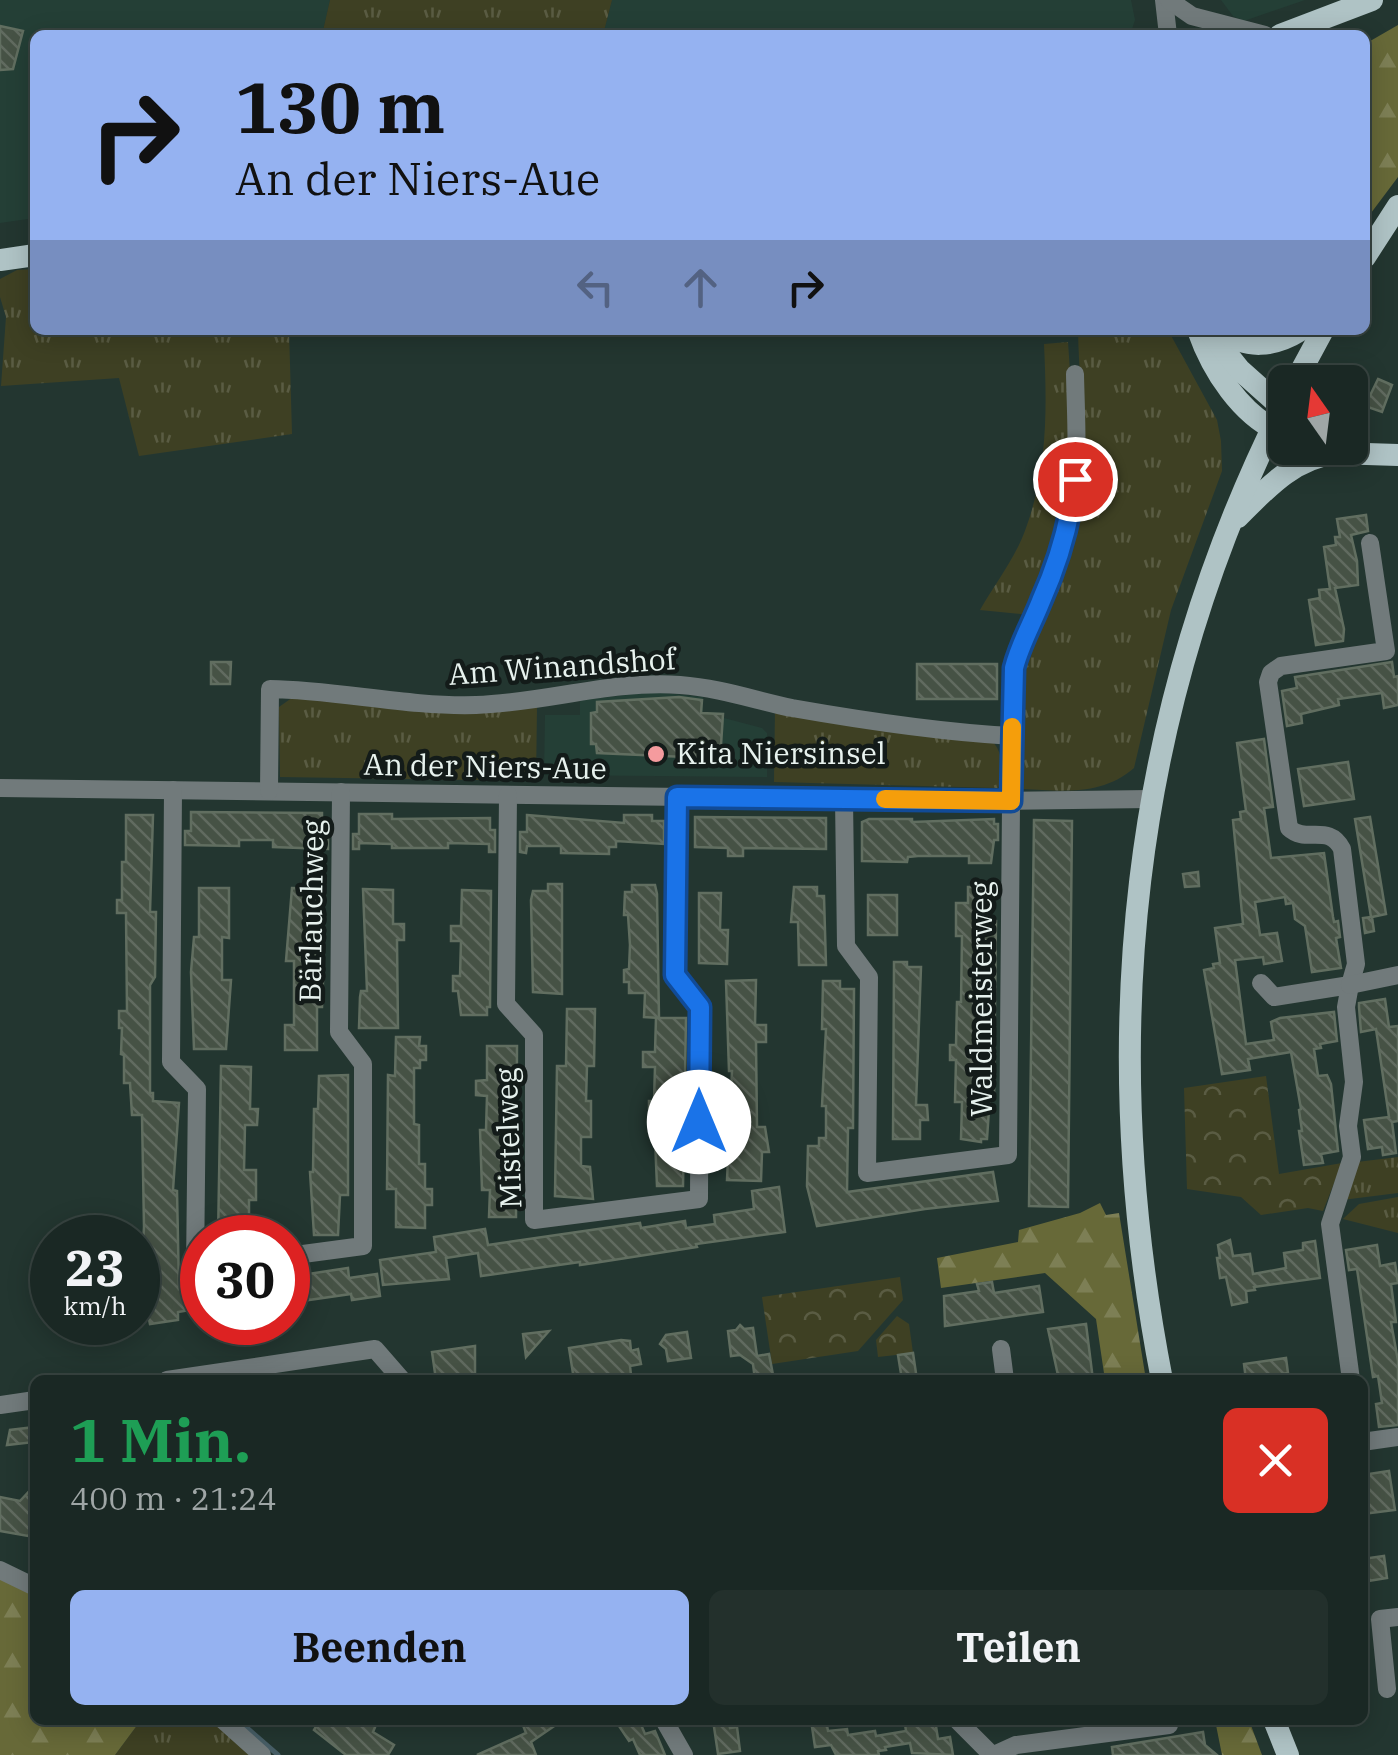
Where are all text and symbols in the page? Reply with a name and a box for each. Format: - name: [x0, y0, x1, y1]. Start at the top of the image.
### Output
- text: 130 m: [235, 61, 445, 152]
- icon: right: [70, 70, 200, 200]
- text: An der Niers-Aue: [235, 149, 600, 207]
- icon: left: [568, 260, 623, 315]
- icon: ahead: [673, 260, 728, 315]
- icon: right: [778, 260, 833, 315]
- north arrow: [1268, 365, 1368, 465]
- map controls: [1268, 365, 1368, 465]
- pin: [1033, 437, 1118, 522]
- icon: arrive: [1048, 452, 1103, 507]
- street label: Am Winandshof: [447, 638, 678, 693]
- place label: Kita Niersinsel: [676, 733, 886, 772]
- marker: Kita Niersinsel: [645, 743, 667, 765]
- street label: An der Niers-Aue: [363, 744, 607, 787]
- street label: Bärlauchweg: [289, 819, 332, 1003]
- street label: Waldmeisterweg: [961, 881, 1000, 1117]
- street label: Mistelweg: [486, 1067, 529, 1209]
- position arrow: [647, 1070, 751, 1174]
- speed limit sign: 30: [180, 1215, 310, 1345]
- text: 23: [65, 1235, 125, 1300]
- text: km/h: [63, 1289, 127, 1322]
- text: 1 Min.: [70, 1400, 251, 1479]
- button: close: [1223, 1408, 1328, 1513]
- text: 400 m · 21:24: [70, 1477, 277, 1519]
- button: Beenden: [70, 1590, 689, 1705]
- button: Teilen: [709, 1590, 1328, 1705]

